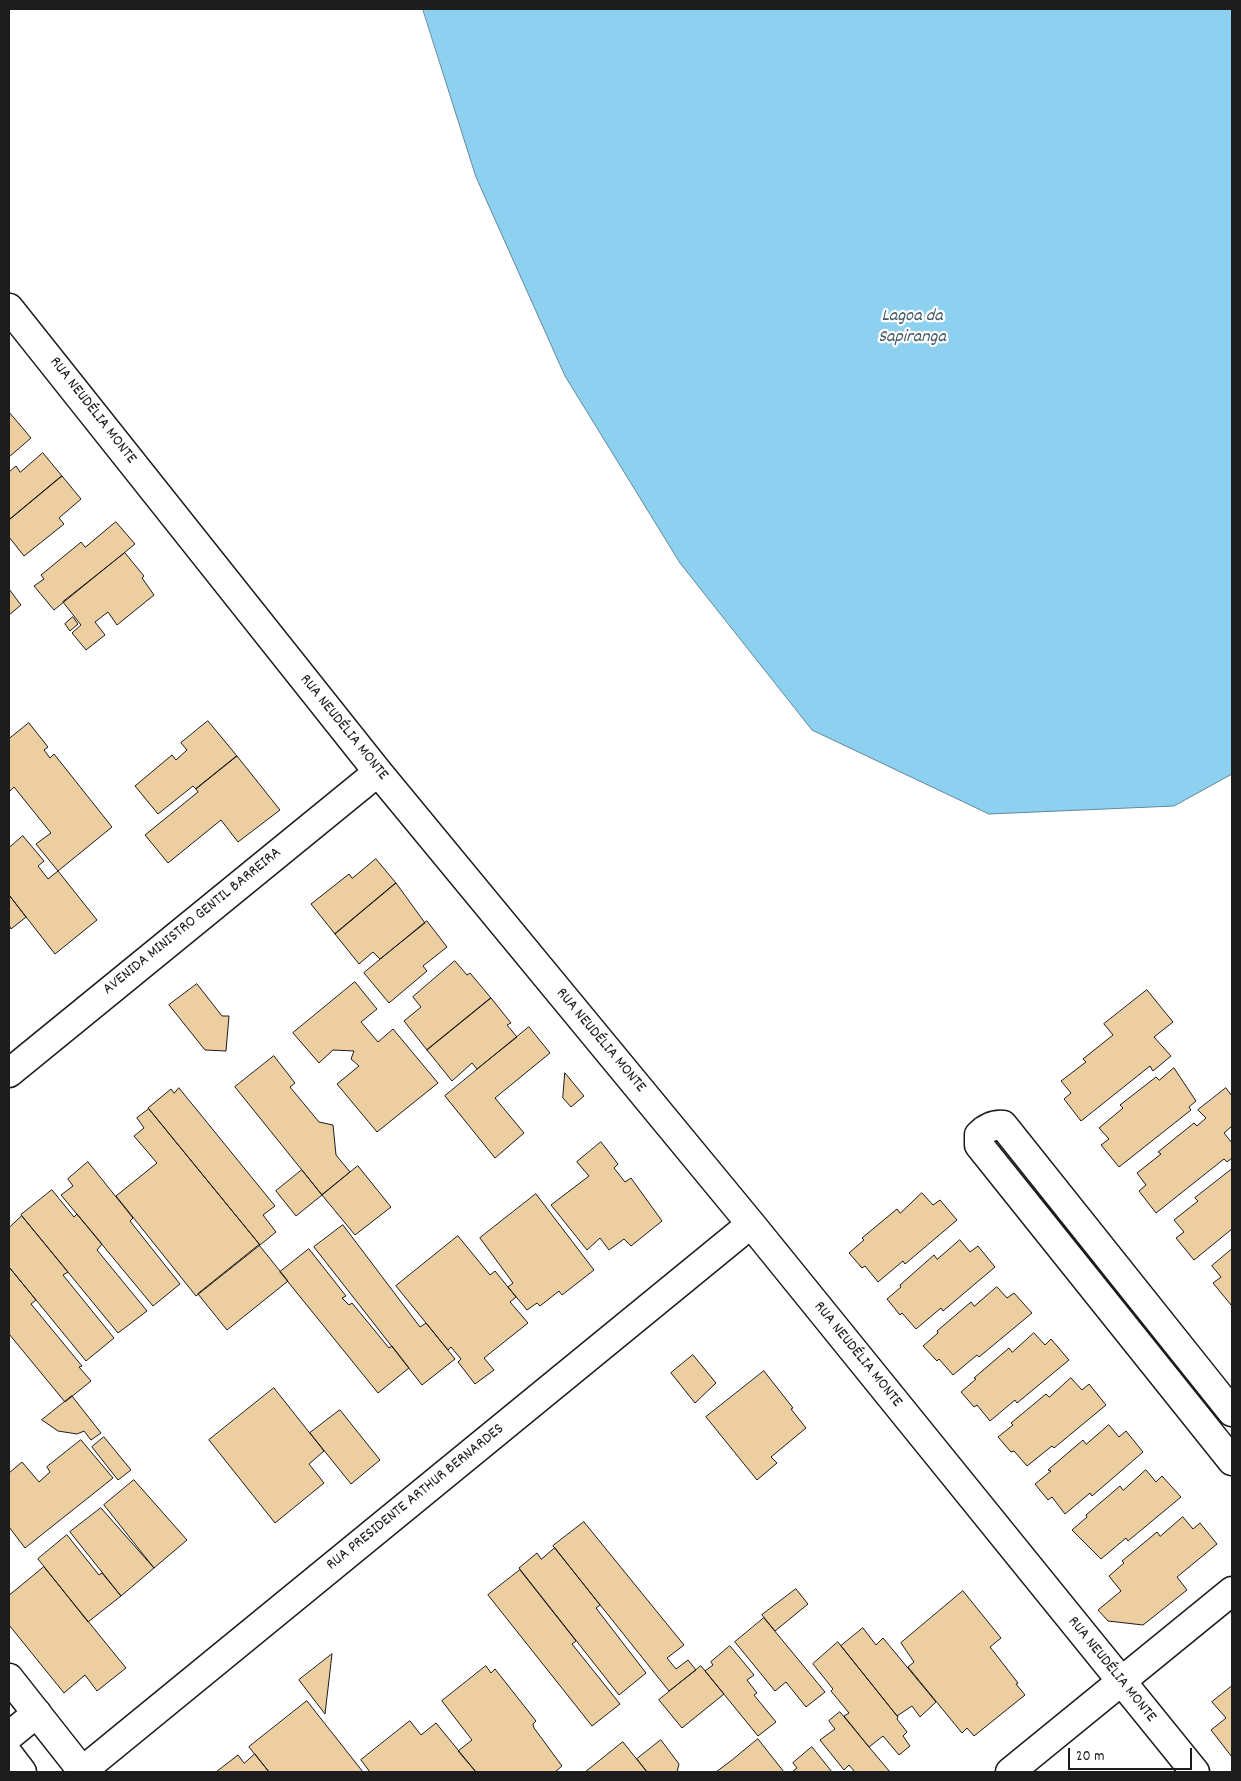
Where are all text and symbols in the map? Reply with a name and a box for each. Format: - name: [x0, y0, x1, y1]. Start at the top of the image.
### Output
- water label: Lagoa da Sapiranga: [878, 307, 946, 350]
- street label: RUA NEUDÉLIA MONTE: [44, 354, 140, 468]
- street label: RUA NEUDÉLIA MONTE: [295, 671, 391, 785]
- street label: AVENIDA MINISTRO GENTIL BARREIRA: [100, 844, 286, 1000]
- street label: RUA NEUDÉLIA MONTE: [551, 985, 649, 1097]
- street label: RUA NEUDÉLIA MONTE: [809, 1298, 905, 1412]
- street label: RUA PRESIDENTE ARTHUR BERNARDES: [323, 1420, 509, 1576]
- street label: RUA NEUDÉLIA MONTE: [1063, 1613, 1159, 1727]
- scale bar: [1071, 1738, 1195, 1770]
- text: 20 m: [1076, 1746, 1104, 1768]

